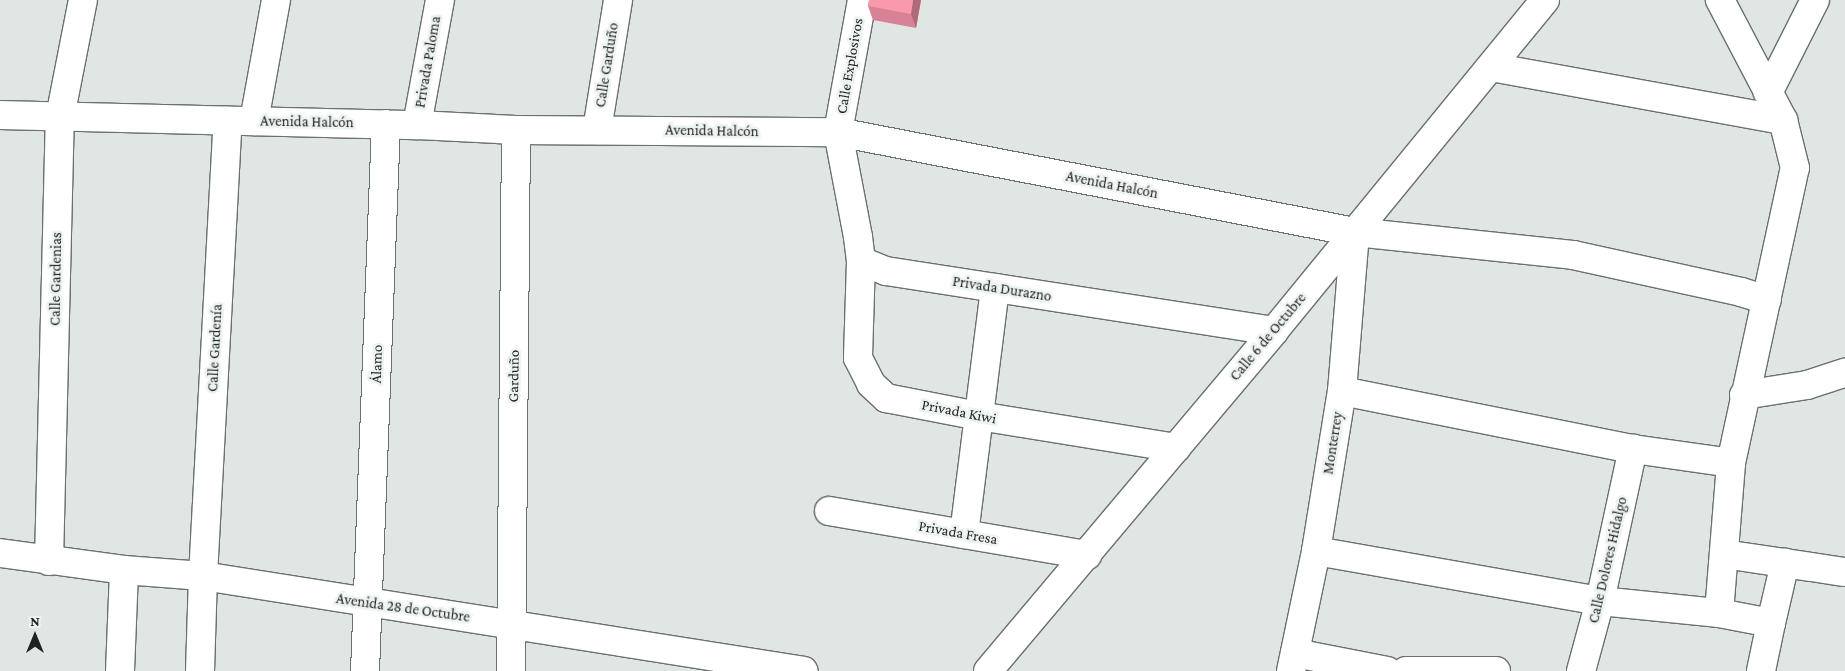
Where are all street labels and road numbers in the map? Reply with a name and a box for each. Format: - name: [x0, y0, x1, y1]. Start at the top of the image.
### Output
- street label: Privada Paloma: [411, 15, 445, 109]
- street label: Calle Explosivos: [833, 17, 867, 115]
- street label: Calle Garduño: [591, 21, 623, 109]
- street label: Avenida Halcón: [260, 112, 354, 132]
- street label: Avenida Halcón: [665, 121, 759, 141]
- street label: Avenida Halcón: [1064, 167, 1160, 203]
- street label: Calle Gardenias: [46, 232, 66, 326]
- street label: Privada Durazno: [951, 272, 1053, 306]
- street label: Calle 6 de Octubre: [1226, 289, 1310, 385]
- street label: Calle Gardenía: [204, 304, 226, 392]
- street label: Álamo: [367, 344, 387, 384]
- street label: Garduño: [505, 349, 523, 403]
- street label: Privada Kiwi: [920, 396, 998, 428]
- street label: Monterrey: [1319, 410, 1347, 476]
- street label: Calle Dolores Hidalgo: [1585, 495, 1631, 625]
- street label: Privada Fresa: [917, 517, 999, 549]
- street label: Avenida 28 de Octubre: [335, 590, 471, 626]

